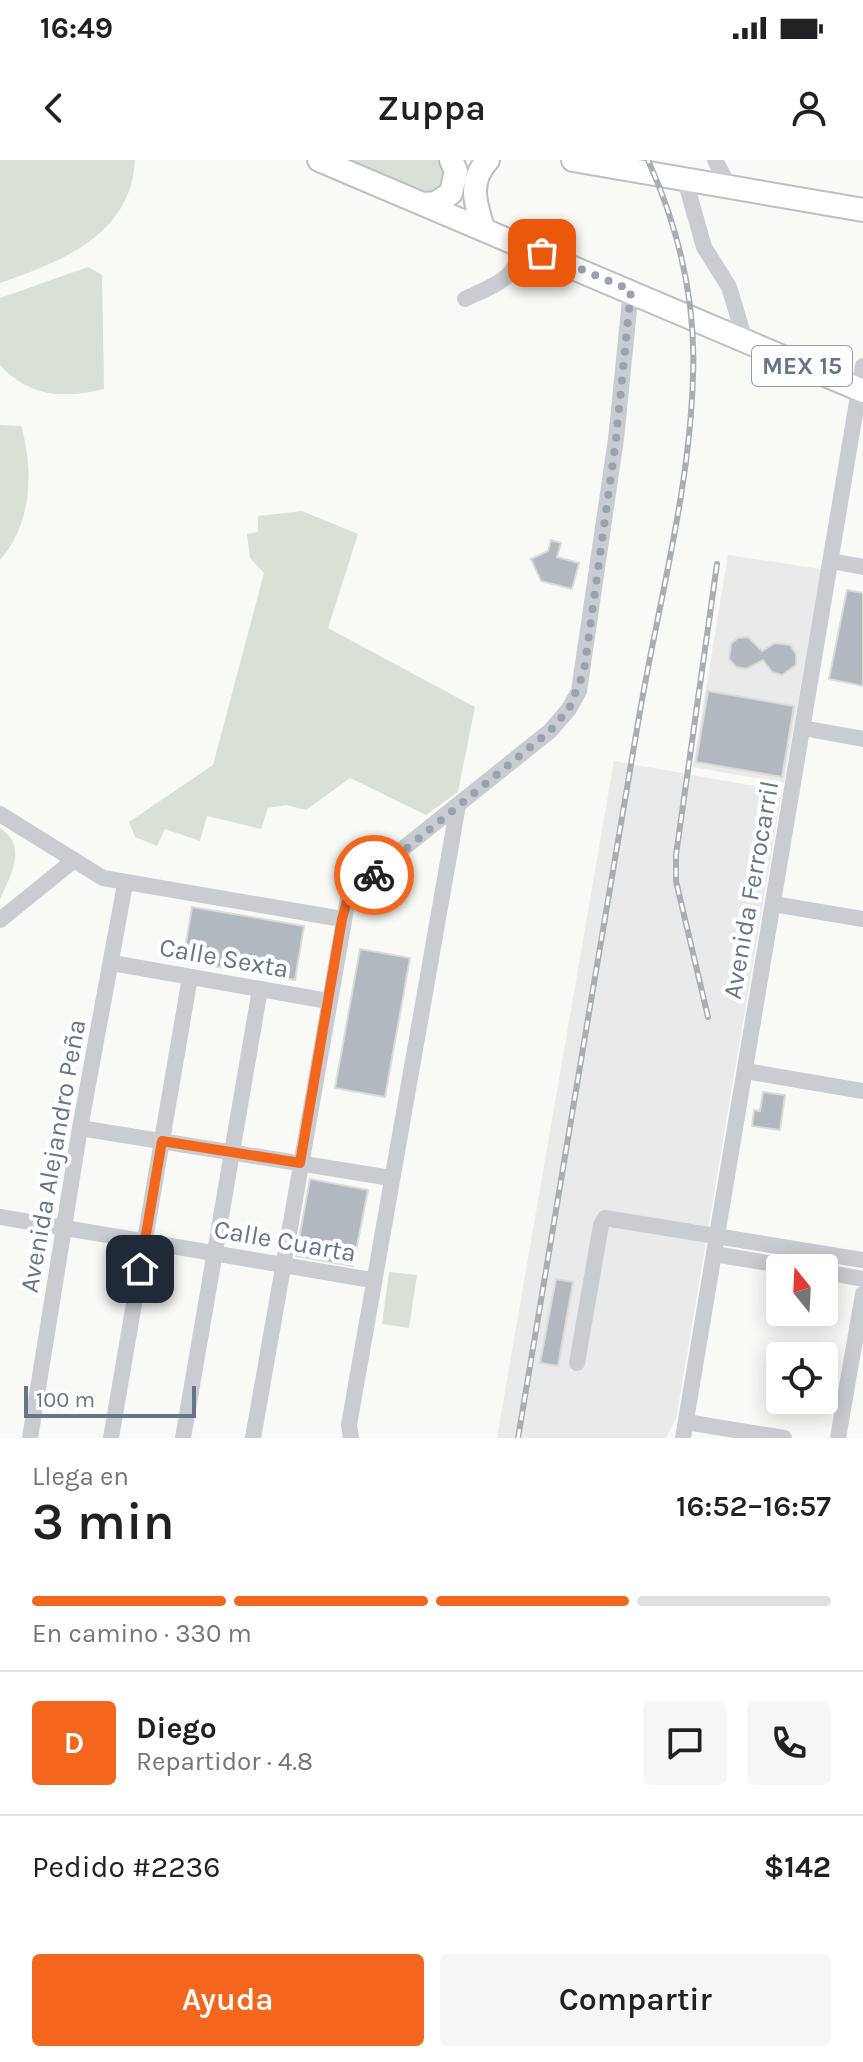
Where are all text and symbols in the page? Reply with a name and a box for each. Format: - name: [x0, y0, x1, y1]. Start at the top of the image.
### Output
- text: 16:49: [40, 10, 113, 46]
- icon: back: [32, 86, 76, 130]
- icon: person: [787, 86, 831, 130]
- text: Zuppa: [377, 87, 486, 129]
- pin: [508, 219, 576, 287]
- icon: bag: [520, 231, 564, 275]
- road number: MEX 15: [752, 346, 852, 386]
- street label: Avenida Ferrocarril: [717, 779, 785, 1001]
- courier: [334, 835, 414, 915]
- icon: bike: [352, 853, 396, 897]
- street label: Calle Sexta: [157, 931, 291, 985]
- street label: Avenida Alejandro Peña: [14, 1017, 92, 1295]
- street label: Calle Cuarta: [211, 1213, 359, 1269]
- pin: [106, 1235, 174, 1303]
- icon: home: [118, 1247, 162, 1291]
- north arrow: [766, 1254, 838, 1326]
- map controls: [766, 1254, 838, 1414]
- button: locate: [766, 1342, 838, 1414]
- scale bar: [24, 1382, 196, 1418]
- text: 100 m: [36, 1387, 95, 1413]
- text: Llega en: [32, 1461, 129, 1492]
- text: 16:52–16:57: [676, 1488, 831, 1524]
- text: 3 min: [32, 1491, 175, 1552]
- text: En camino · 330 m: [32, 1618, 252, 1649]
- button: chat: [643, 1701, 727, 1785]
- button: phone: [747, 1701, 831, 1785]
- text: Diego: [136, 1710, 217, 1746]
- text: D: [64, 1725, 84, 1761]
- text: Repartidor · 4.8: [136, 1746, 313, 1777]
- text: Pedido #2236: [32, 1849, 220, 1885]
- text: $142: [764, 1849, 831, 1885]
- button: Ayuda: [32, 1954, 424, 2046]
- button: Compartir: [440, 1954, 831, 2046]

